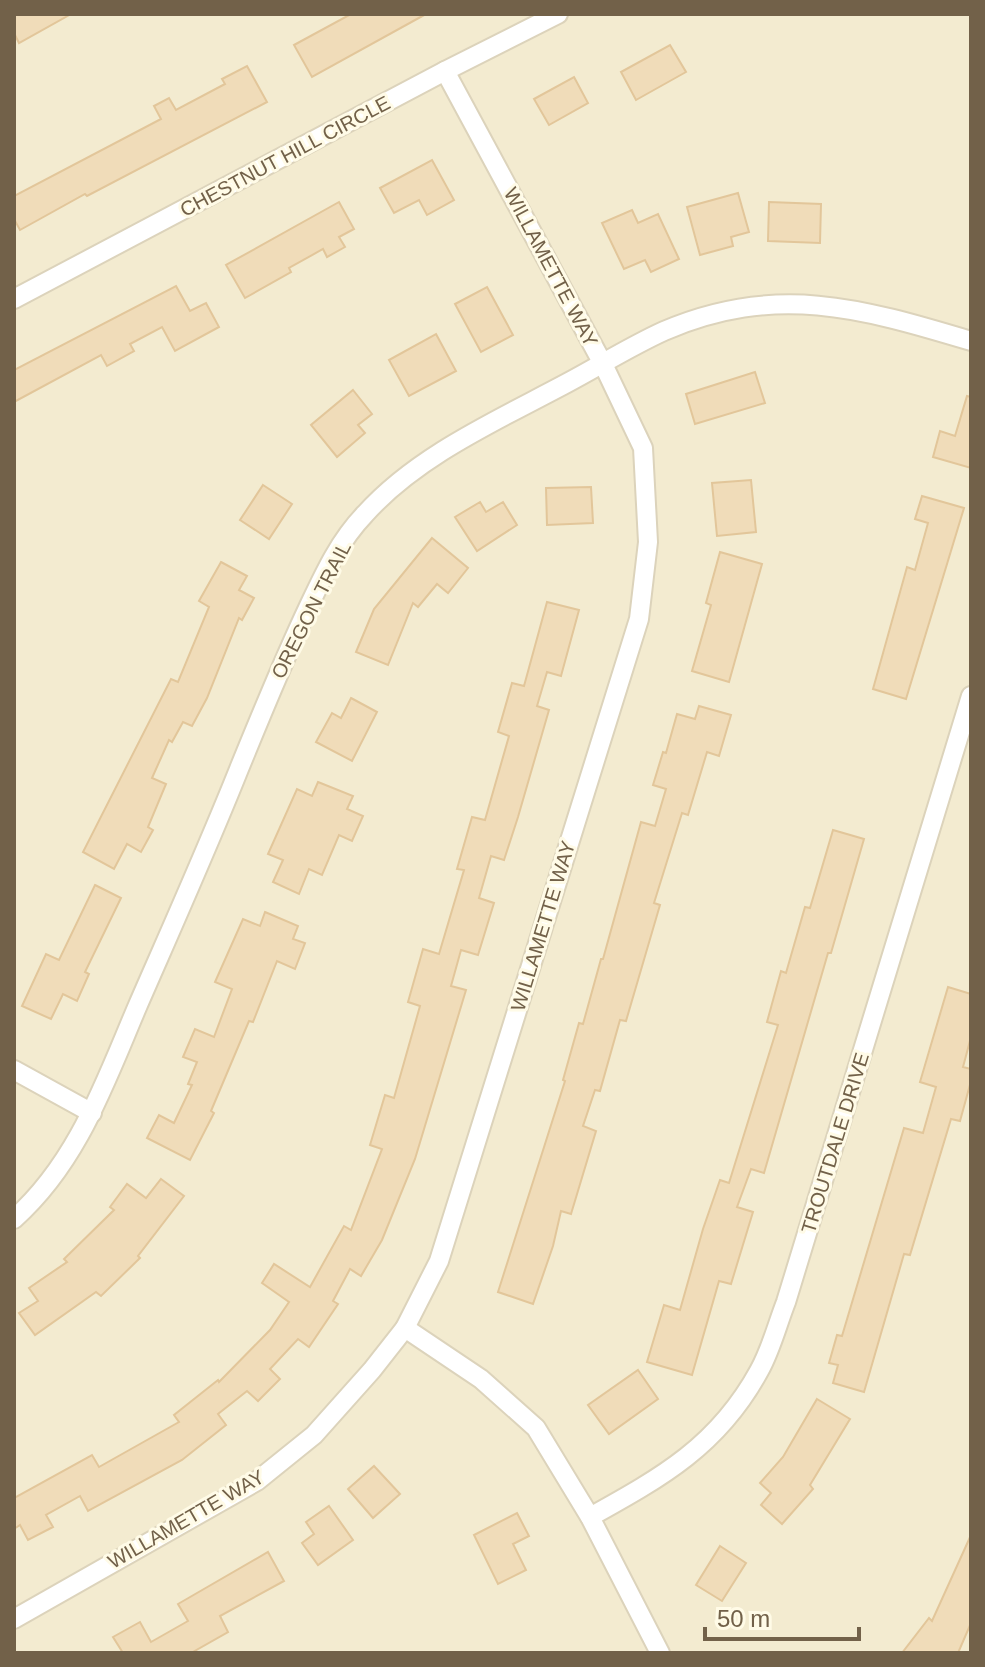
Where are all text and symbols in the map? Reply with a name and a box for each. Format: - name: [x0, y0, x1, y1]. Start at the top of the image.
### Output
- street label: CHESTNUT HILL CIRCLE: [176, 91, 394, 221]
- street label: WILLAMETTE WAY: [500, 184, 602, 350]
- street label: OREGON TRAIL: [267, 538, 355, 682]
- street label: WILLAMETTE WAY: [507, 838, 579, 1014]
- street label: TROUTDALE DRIVE: [797, 1050, 873, 1236]
- street label: WILLAMETTE WAY: [104, 1465, 268, 1573]
- scale bar: [705, 1591, 859, 1641]
- text: 50 m: [717, 1605, 770, 1632]

